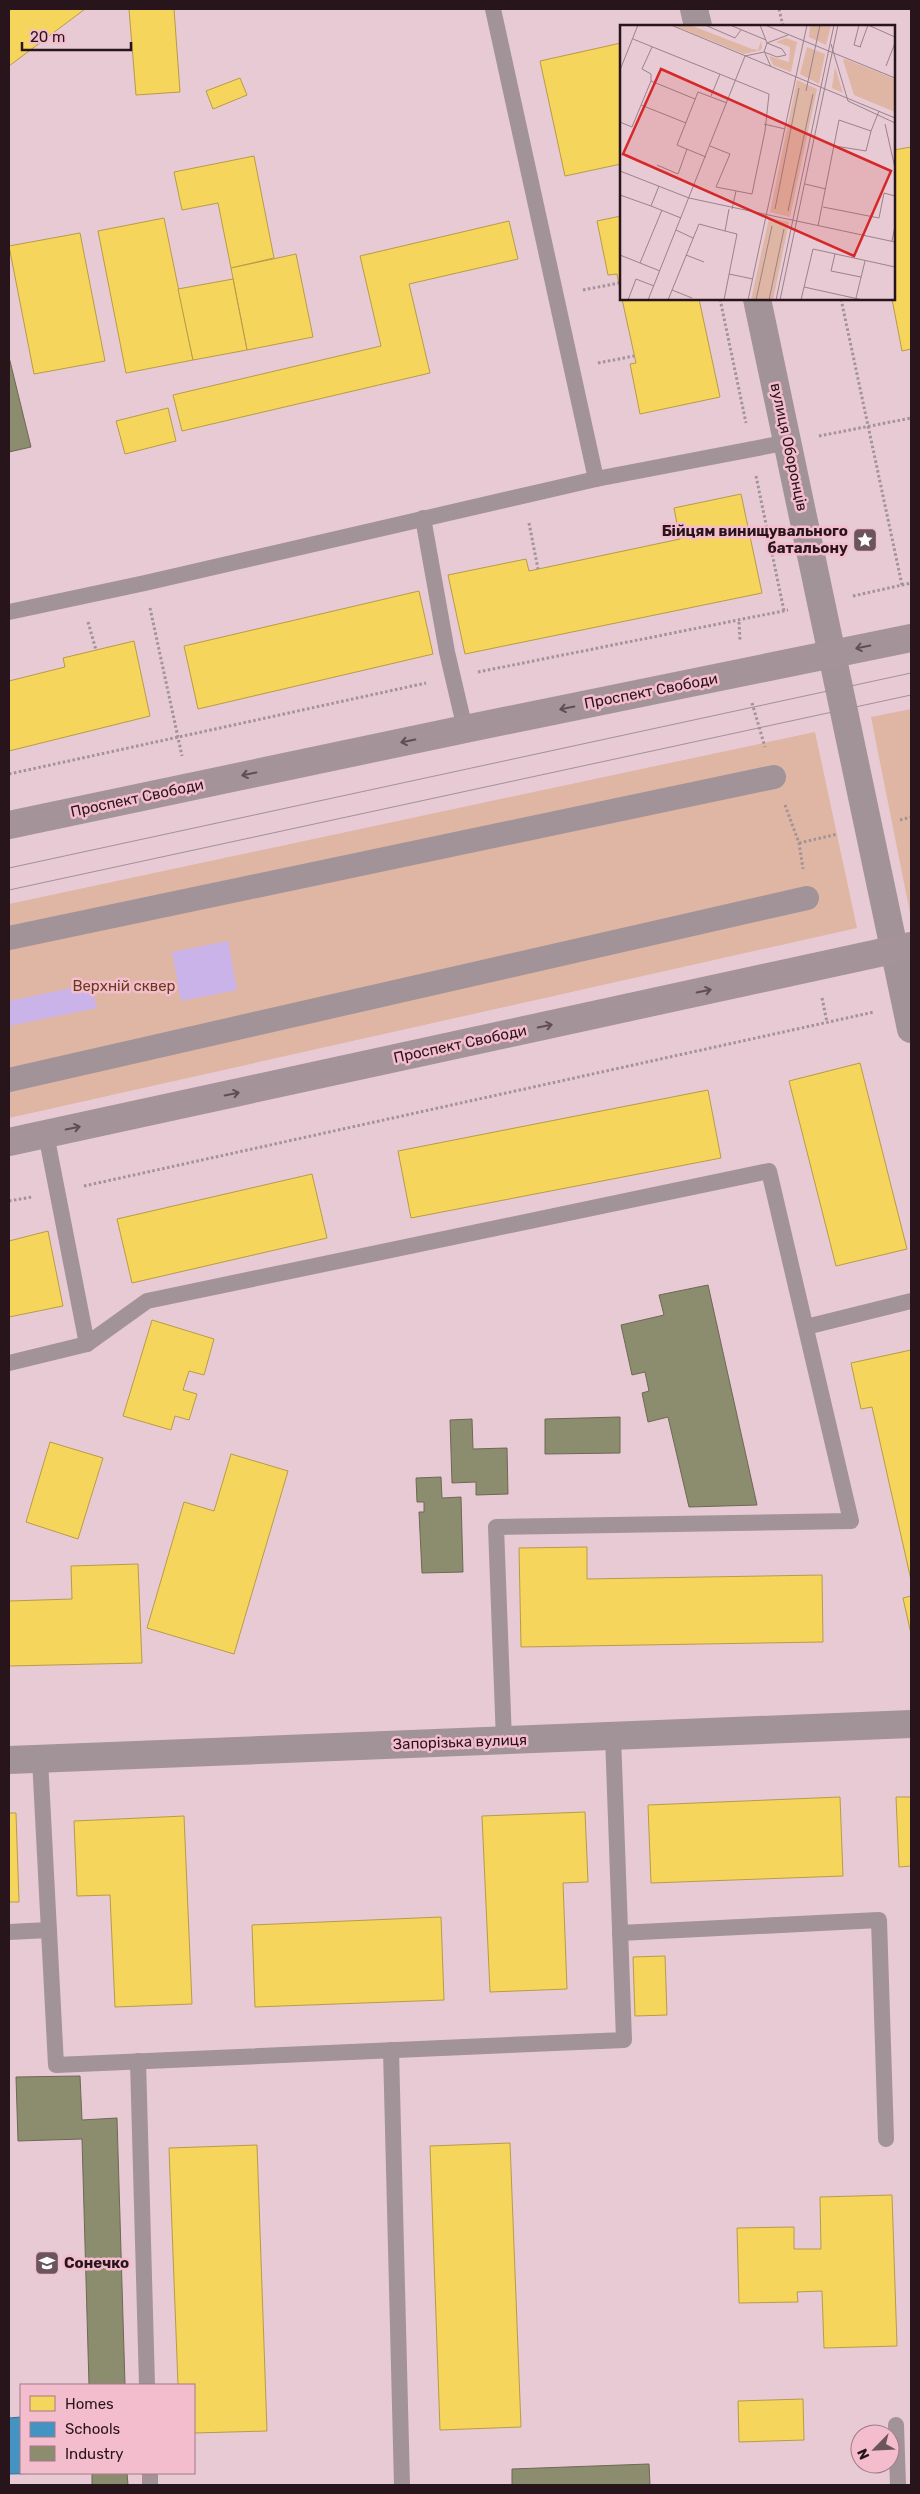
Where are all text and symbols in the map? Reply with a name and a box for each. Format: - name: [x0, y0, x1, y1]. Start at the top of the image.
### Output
- scale bar: [22, 20, 131, 52]
- inset map: [620, 25, 895, 300]
- text: 20 m: [30, 28, 65, 46]
- street label: вулиця Оборонців: [767, 381, 811, 513]
- place label: Бійцям винищувального батальону: [662, 522, 848, 557]
- place icon: Бійцям винищувального батальону: [852, 527, 878, 553]
- one-way arrow: [856, 643, 872, 652]
- street label: Проспект Свободи: [583, 669, 719, 713]
- one-way arrow: [559, 704, 575, 713]
- one-way arrow: [400, 736, 416, 746]
- one-way arrow: [241, 770, 257, 780]
- street label: Проспект Свободи: [69, 775, 205, 821]
- park label: Верхній сквер: [72, 977, 176, 995]
- one-way arrow: [695, 986, 711, 996]
- street label: Проспект Свободи: [392, 1021, 528, 1067]
- one-way arrow: [537, 1021, 553, 1030]
- one-way arrow: [224, 1089, 240, 1098]
- one-way arrow: [65, 1123, 81, 1132]
- street label: Запорізька вулиця: [393, 1731, 527, 1753]
- school or university icon: Сонечко: [34, 2250, 60, 2276]
- place label: Сонечко: [64, 2254, 129, 2272]
- legend: [20, 2384, 195, 2474]
- text: Homes: [65, 2395, 114, 2413]
- text: Schools: [65, 2420, 121, 2438]
- north arrow: [850, 2424, 900, 2474]
- text: Industry: [65, 2445, 124, 2463]
- text: N: [854, 2446, 873, 2462]

